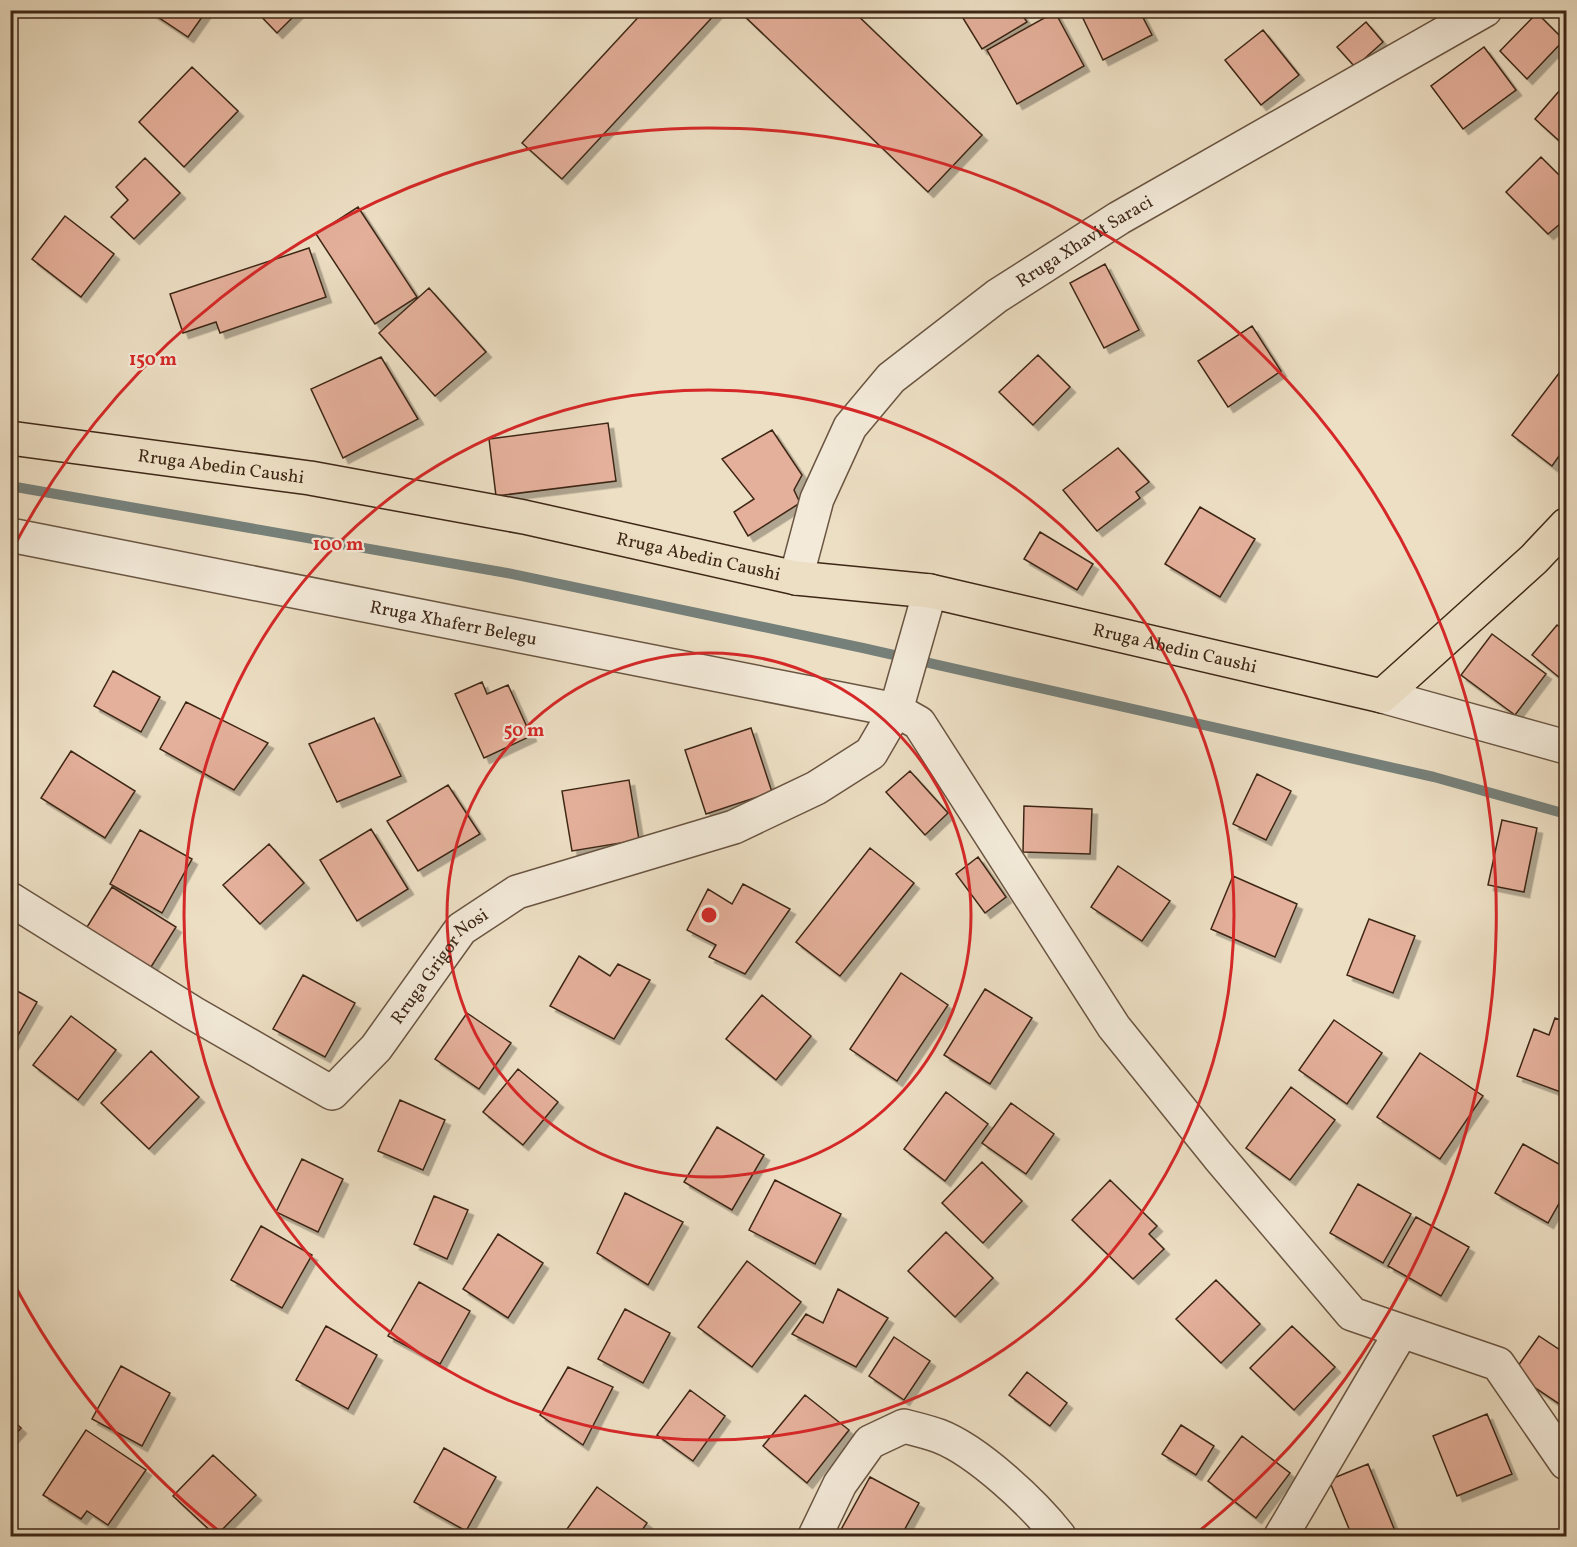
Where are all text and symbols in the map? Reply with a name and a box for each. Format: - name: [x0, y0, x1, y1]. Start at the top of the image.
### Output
- street label: Rruga Xhavit Saraci: [1012, 190, 1158, 294]
- text: 150 m: [129, 348, 177, 373]
- street label: Rruga Abedin Caushi: [136, 444, 306, 491]
- street label: Rruga Abedin Caushi: [614, 527, 783, 588]
- text: 100 m: [313, 533, 363, 558]
- street label: Rruga Xhaferr Belegu: [367, 595, 539, 653]
- street label: Rruga Abedin Caushi: [1090, 618, 1259, 680]
- text: 50 m: [504, 719, 544, 744]
- street label: Rruga Grigor Nosi: [386, 903, 494, 1030]
- centre of rings: [699, 905, 719, 925]

